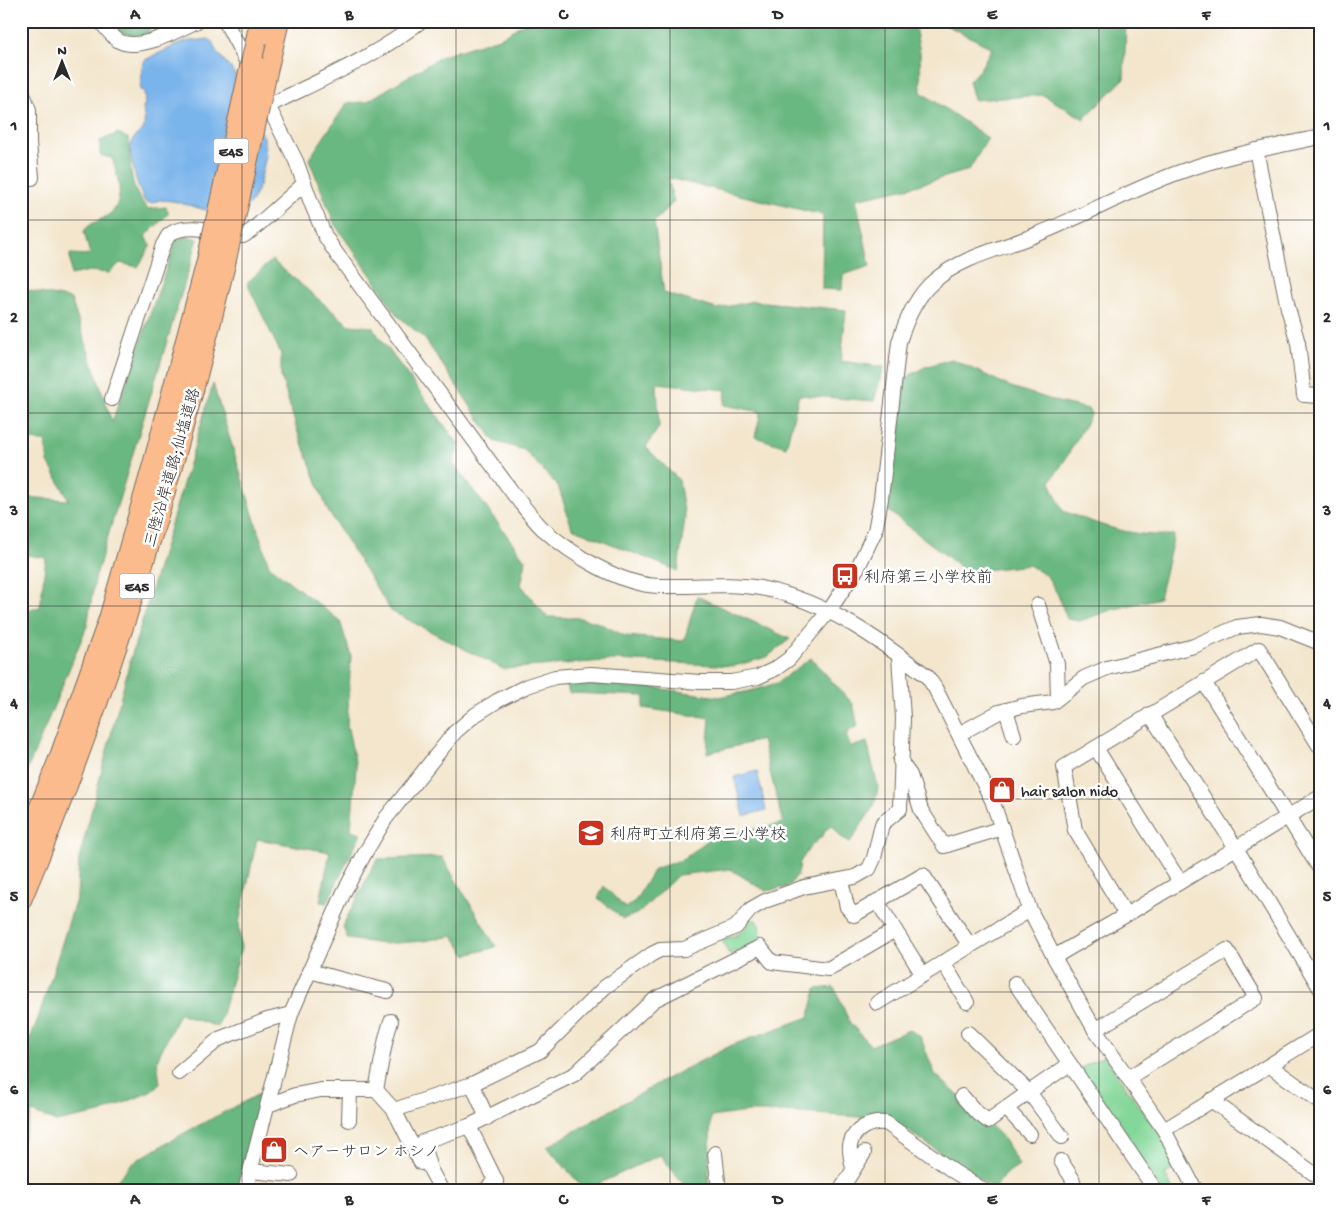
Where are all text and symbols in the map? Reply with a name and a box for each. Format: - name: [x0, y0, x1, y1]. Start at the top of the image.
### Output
- text: A: [129, 7, 141, 26]
- text: B: [344, 7, 354, 26]
- text: C: [558, 7, 569, 26]
- text: D: [771, 7, 784, 26]
- text: E: [987, 7, 998, 26]
- text: F: [1201, 7, 1212, 26]
- north arrow: [38, 38, 88, 88]
- text: N: [57, 43, 67, 60]
- text: 1: [10, 118, 17, 137]
- text: 1: [1323, 118, 1330, 137]
- road number: E45: [214, 138, 248, 164]
- text: 2: [10, 310, 18, 329]
- text: 2: [1323, 310, 1331, 329]
- street label: 三陸沿岸道路;仙塩道路: [142, 386, 206, 550]
- text: 3: [9, 503, 18, 522]
- text: 3: [1322, 503, 1331, 522]
- bus stop icon: 利府第三小学校前: [830, 561, 860, 591]
- place label: 利府第三小学校前: [864, 568, 992, 589]
- road number: E45: [120, 574, 154, 598]
- text: 4: [9, 696, 18, 715]
- text: 4: [1322, 696, 1331, 715]
- shop icon: hair salon nido: [987, 775, 1017, 805]
- place label: hair salon nido: [1021, 784, 1118, 803]
- school or university icon: 利府町立利府第三小学校: [576, 818, 606, 848]
- place label: 利府町立利府第三小学校: [610, 825, 786, 846]
- text: 5: [10, 889, 19, 908]
- text: 5: [1323, 889, 1332, 908]
- text: 6: [10, 1082, 19, 1101]
- text: 6: [1323, 1082, 1332, 1101]
- shop icon: ヘアーサロン ホシノ: [259, 1135, 289, 1165]
- place label: ヘアーサロン ホシノ: [293, 1144, 440, 1163]
- text: A: [129, 1192, 141, 1211]
- text: B: [344, 1192, 354, 1211]
- text: C: [558, 1192, 569, 1211]
- text: D: [771, 1192, 784, 1211]
- text: E: [987, 1192, 998, 1211]
- text: F: [1201, 1192, 1212, 1211]

